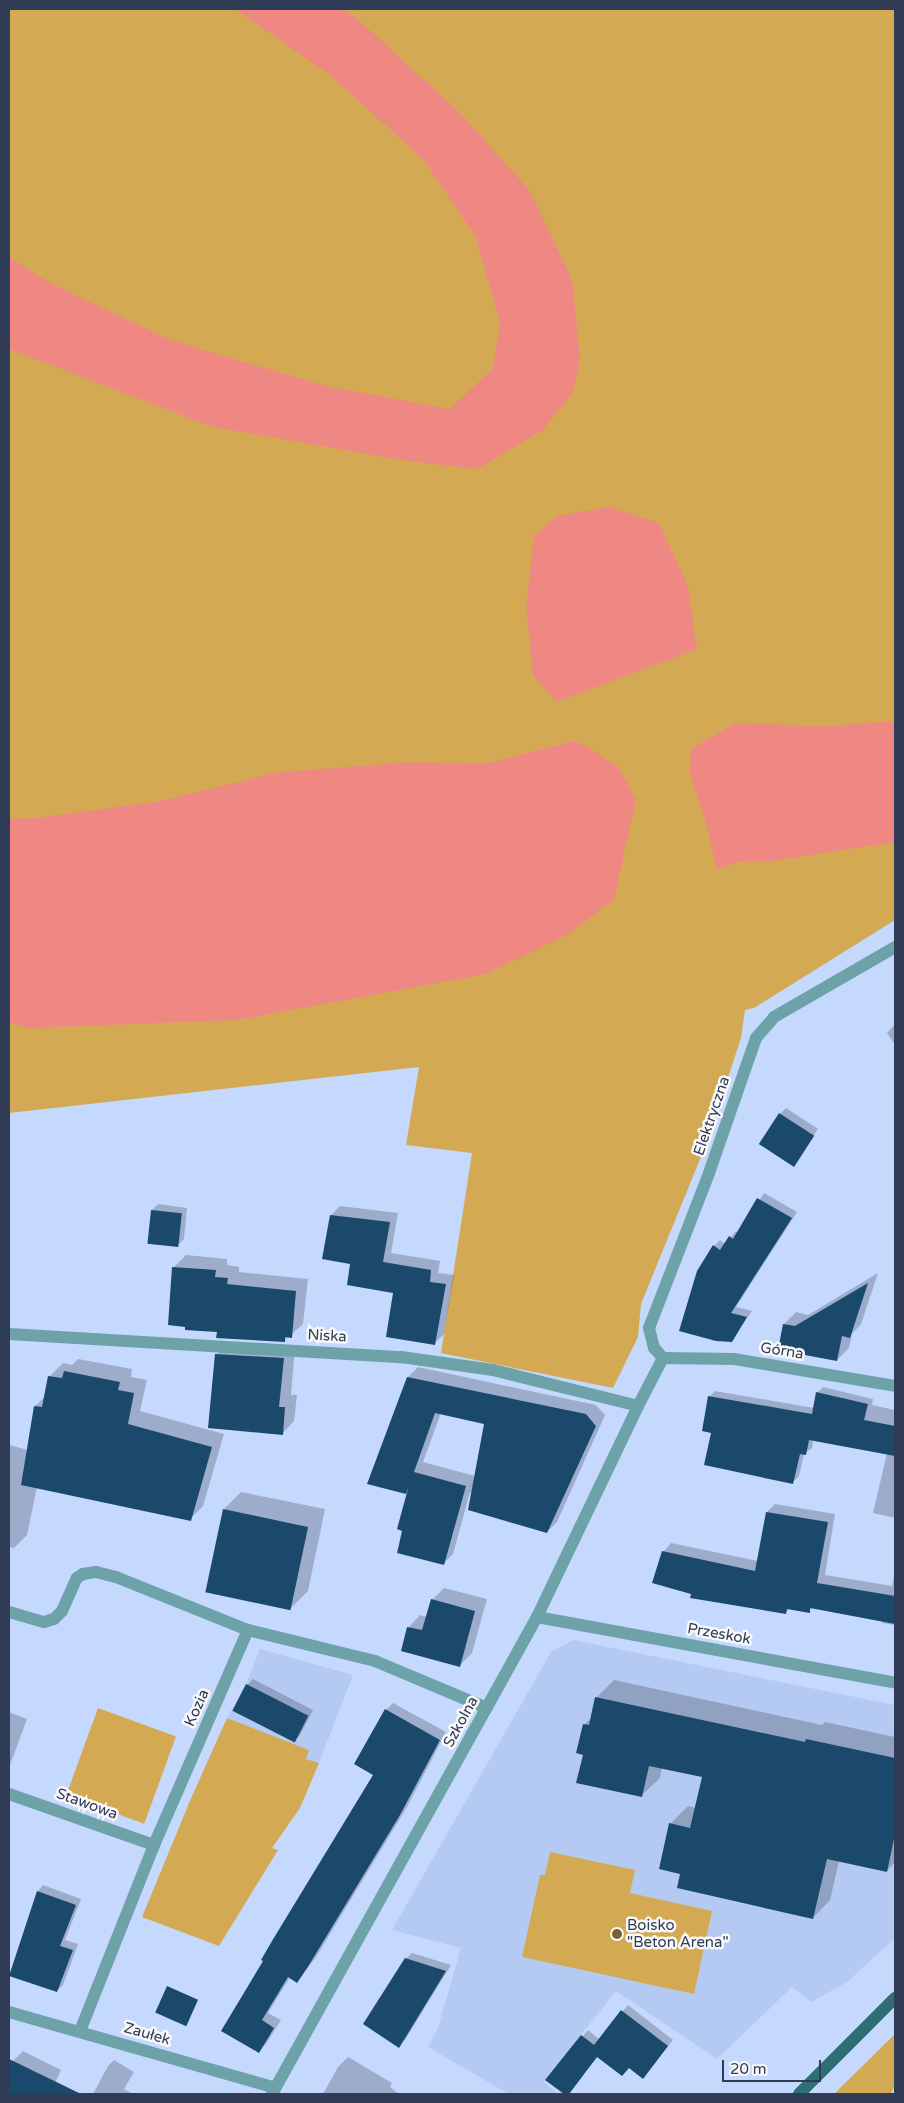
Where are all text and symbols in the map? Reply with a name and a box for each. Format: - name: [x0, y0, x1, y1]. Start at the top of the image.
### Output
- street label: Elektryczna: [690, 1074, 734, 1158]
- street label: Niska: [307, 1326, 347, 1346]
- street label: Górna: [759, 1339, 805, 1363]
- street label: Przeskok: [686, 1620, 752, 1648]
- street label: Kozia: [181, 1687, 213, 1729]
- street label: Szkolna: [440, 1694, 482, 1750]
- street label: Stawowa: [54, 1785, 120, 1823]
- place label: Boisko "Beton Arena": [627, 1916, 729, 1951]
- marker: Boisko "Beton Arena": [611, 1928, 623, 1940]
- street label: Zaułek: [122, 2019, 172, 2049]
- scale bar: [724, 2050, 823, 2082]
- text: 20 m: [730, 2060, 767, 2078]

